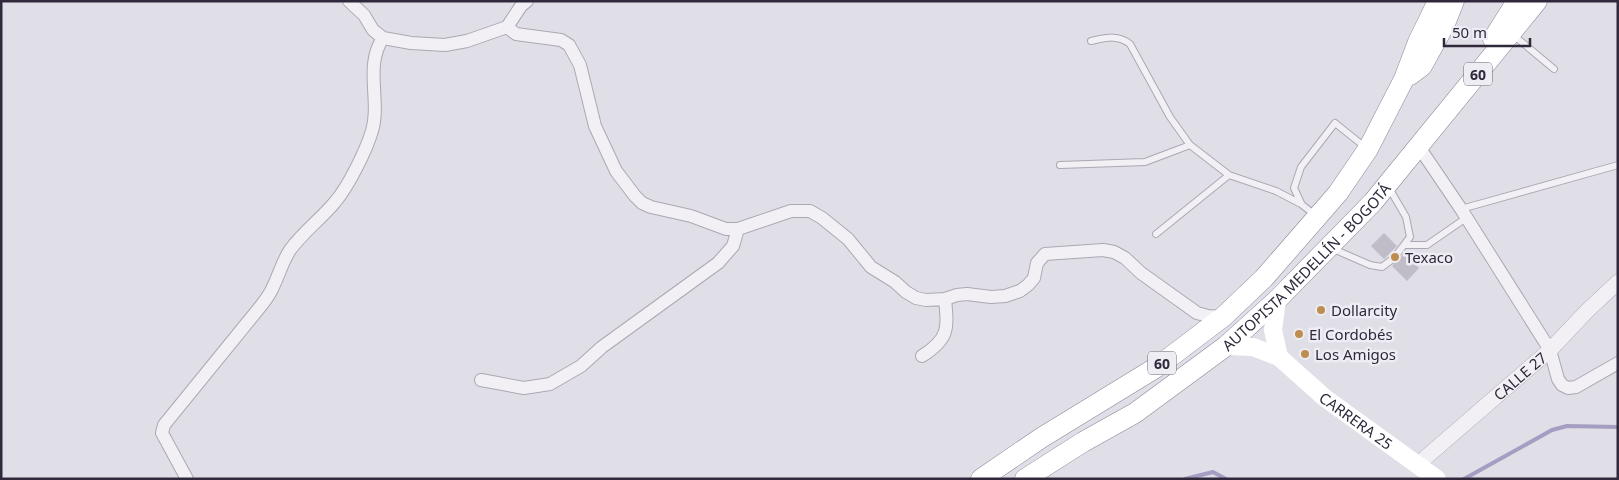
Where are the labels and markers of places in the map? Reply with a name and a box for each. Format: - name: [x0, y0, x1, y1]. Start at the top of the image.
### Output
- place label: Texaco: [1405, 247, 1453, 267]
- marker: Texaco: [1389, 251, 1401, 263]
- place label: Dollarcity: [1331, 300, 1398, 320]
- marker: Dollarcity: [1315, 304, 1327, 316]
- place label: El Cordobés: [1309, 324, 1393, 344]
- marker: El Cordobés: [1293, 328, 1305, 340]
- place label: Los Amigos: [1315, 344, 1396, 364]
- marker: Los Amigos: [1299, 348, 1311, 360]

